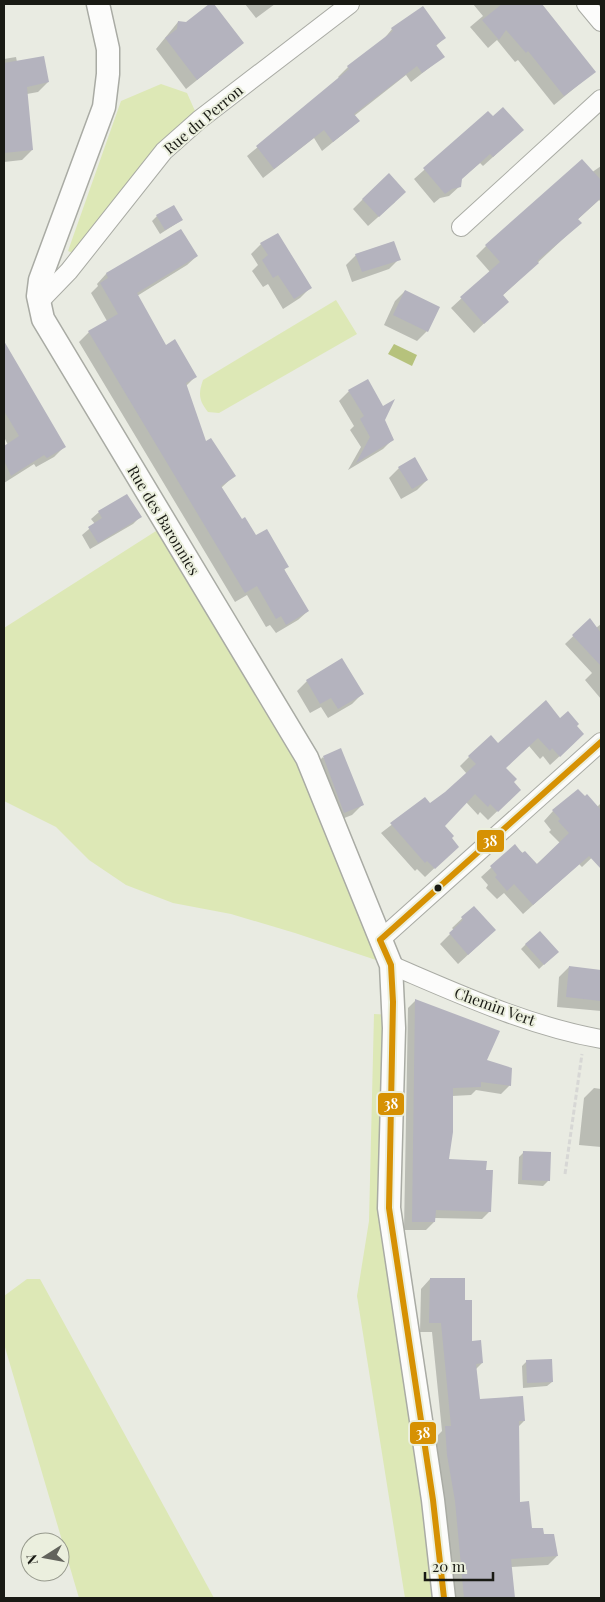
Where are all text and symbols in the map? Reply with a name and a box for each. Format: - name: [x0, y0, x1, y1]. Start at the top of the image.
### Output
- street label: Rue du Perron: [159, 80, 247, 158]
- street label: Rue des Baronnies: [123, 461, 205, 579]
- line badge: 38: [476, 829, 505, 853]
- text: 38: [483, 831, 497, 850]
- unlabelled marker: [433, 883, 443, 893]
- street label: Chemin Vert: [452, 982, 539, 1030]
- line badge: 38: [377, 1092, 405, 1116]
- text: 38: [384, 1094, 398, 1113]
- line badge: 38: [409, 1421, 437, 1445]
- text: 38: [416, 1423, 430, 1442]
- north arrow: [20, 1532, 70, 1582]
- scale bar: [425, 1550, 492, 1582]
- text: N: [21, 1553, 42, 1566]
- text: 20 m: [432, 1556, 466, 1576]

